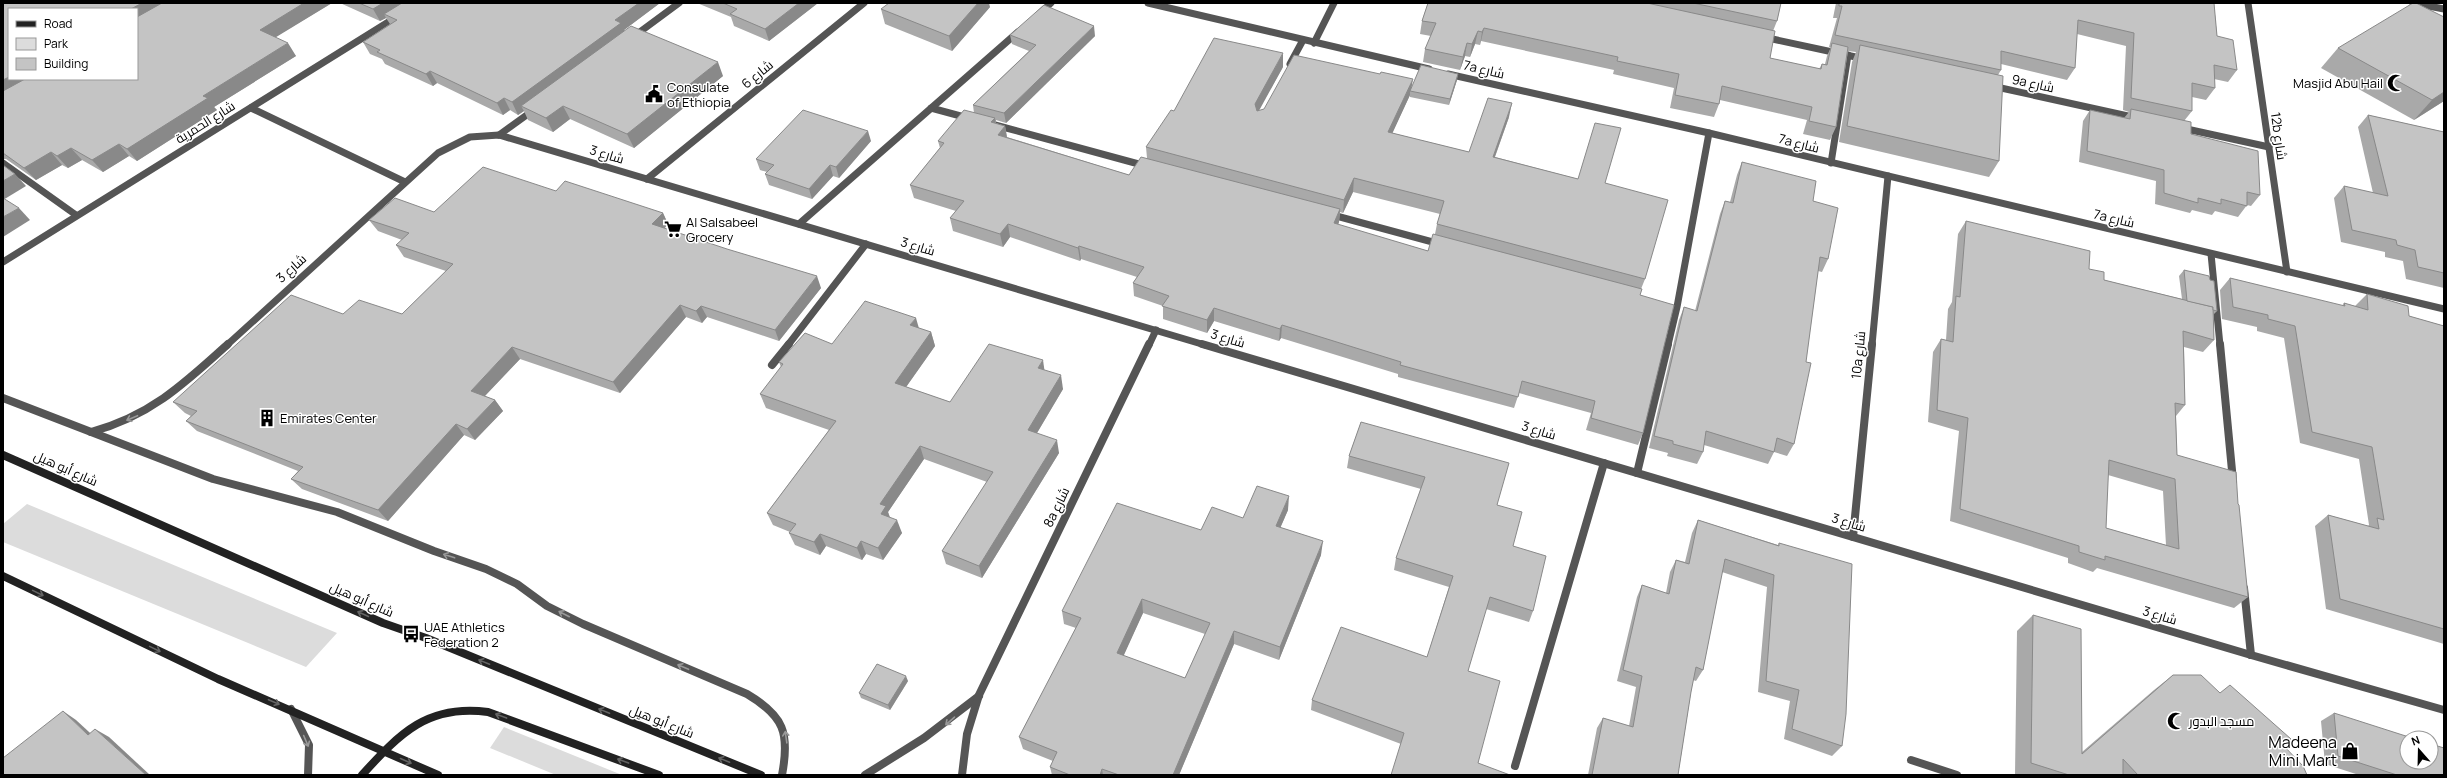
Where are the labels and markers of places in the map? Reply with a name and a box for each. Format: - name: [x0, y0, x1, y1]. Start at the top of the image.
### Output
- mosque icon: Masjid Abu Hail: [2386, 73, 2406, 93]
- place label: Masjid Abu Hail: [2293, 74, 2383, 92]
- place label: Consulate of Ethiopia: [667, 78, 731, 111]
- public building icon: Consulate of Ethiopia: [644, 84, 664, 104]
- place label: Al Salsabeel Grocery: [686, 213, 758, 246]
- supermarket icon: Al Salsabeel Grocery: [663, 219, 683, 239]
- building icon: Emirates Center: [257, 408, 277, 428]
- place label: Emirates Center: [280, 409, 377, 427]
- place label: UAE Athletics Federation 2: [424, 618, 505, 651]
- bus stop icon: UAE Athletics Federation 2: [401, 624, 421, 644]
- mosque icon: مسجد البدور: [2166, 711, 2186, 731]
- place label: مسجد البدور: [2188, 712, 2254, 730]
- place label: Madeena Mini Mart: [2268, 731, 2337, 771]
- shop icon: Madeena Mini Mart: [2340, 741, 2360, 761]

